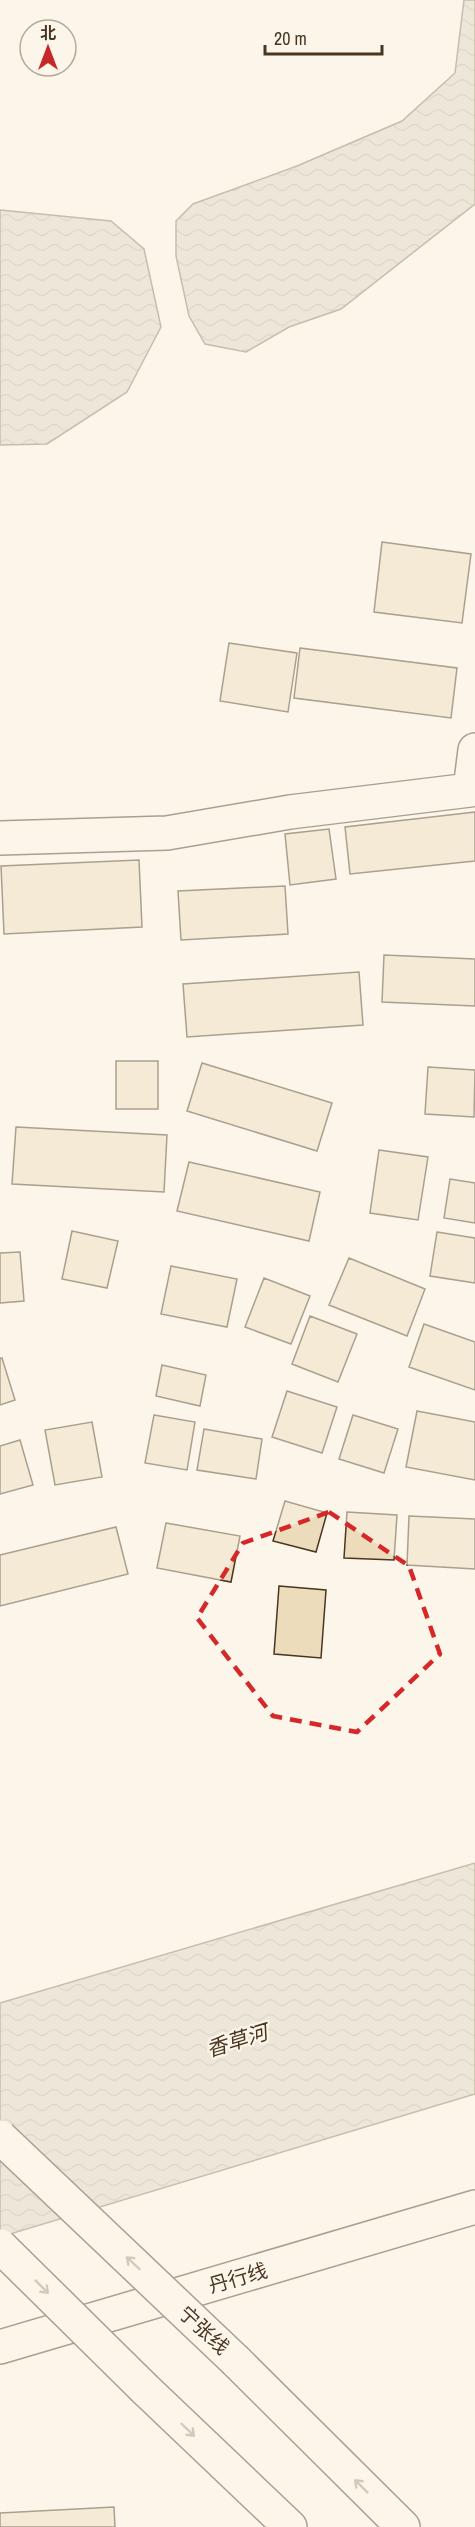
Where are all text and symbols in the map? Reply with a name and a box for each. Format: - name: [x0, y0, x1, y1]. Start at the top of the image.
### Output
- north arrow: [18, 18, 78, 78]
- scale bar: [265, 18, 382, 56]
- text: 北: [40, 22, 56, 44]
- text: 20 m: [274, 26, 307, 51]
- water label: 香草河: [202, 2016, 275, 2064]
- one-way arrow: [125, 2256, 140, 2270]
- street label: 丹行线: [205, 2256, 270, 2299]
- one-way arrow: [34, 2280, 49, 2295]
- street label: 宁张线: [173, 2299, 235, 2360]
- one-way arrow: [180, 2422, 195, 2437]
- one-way arrow: [354, 2478, 369, 2493]

